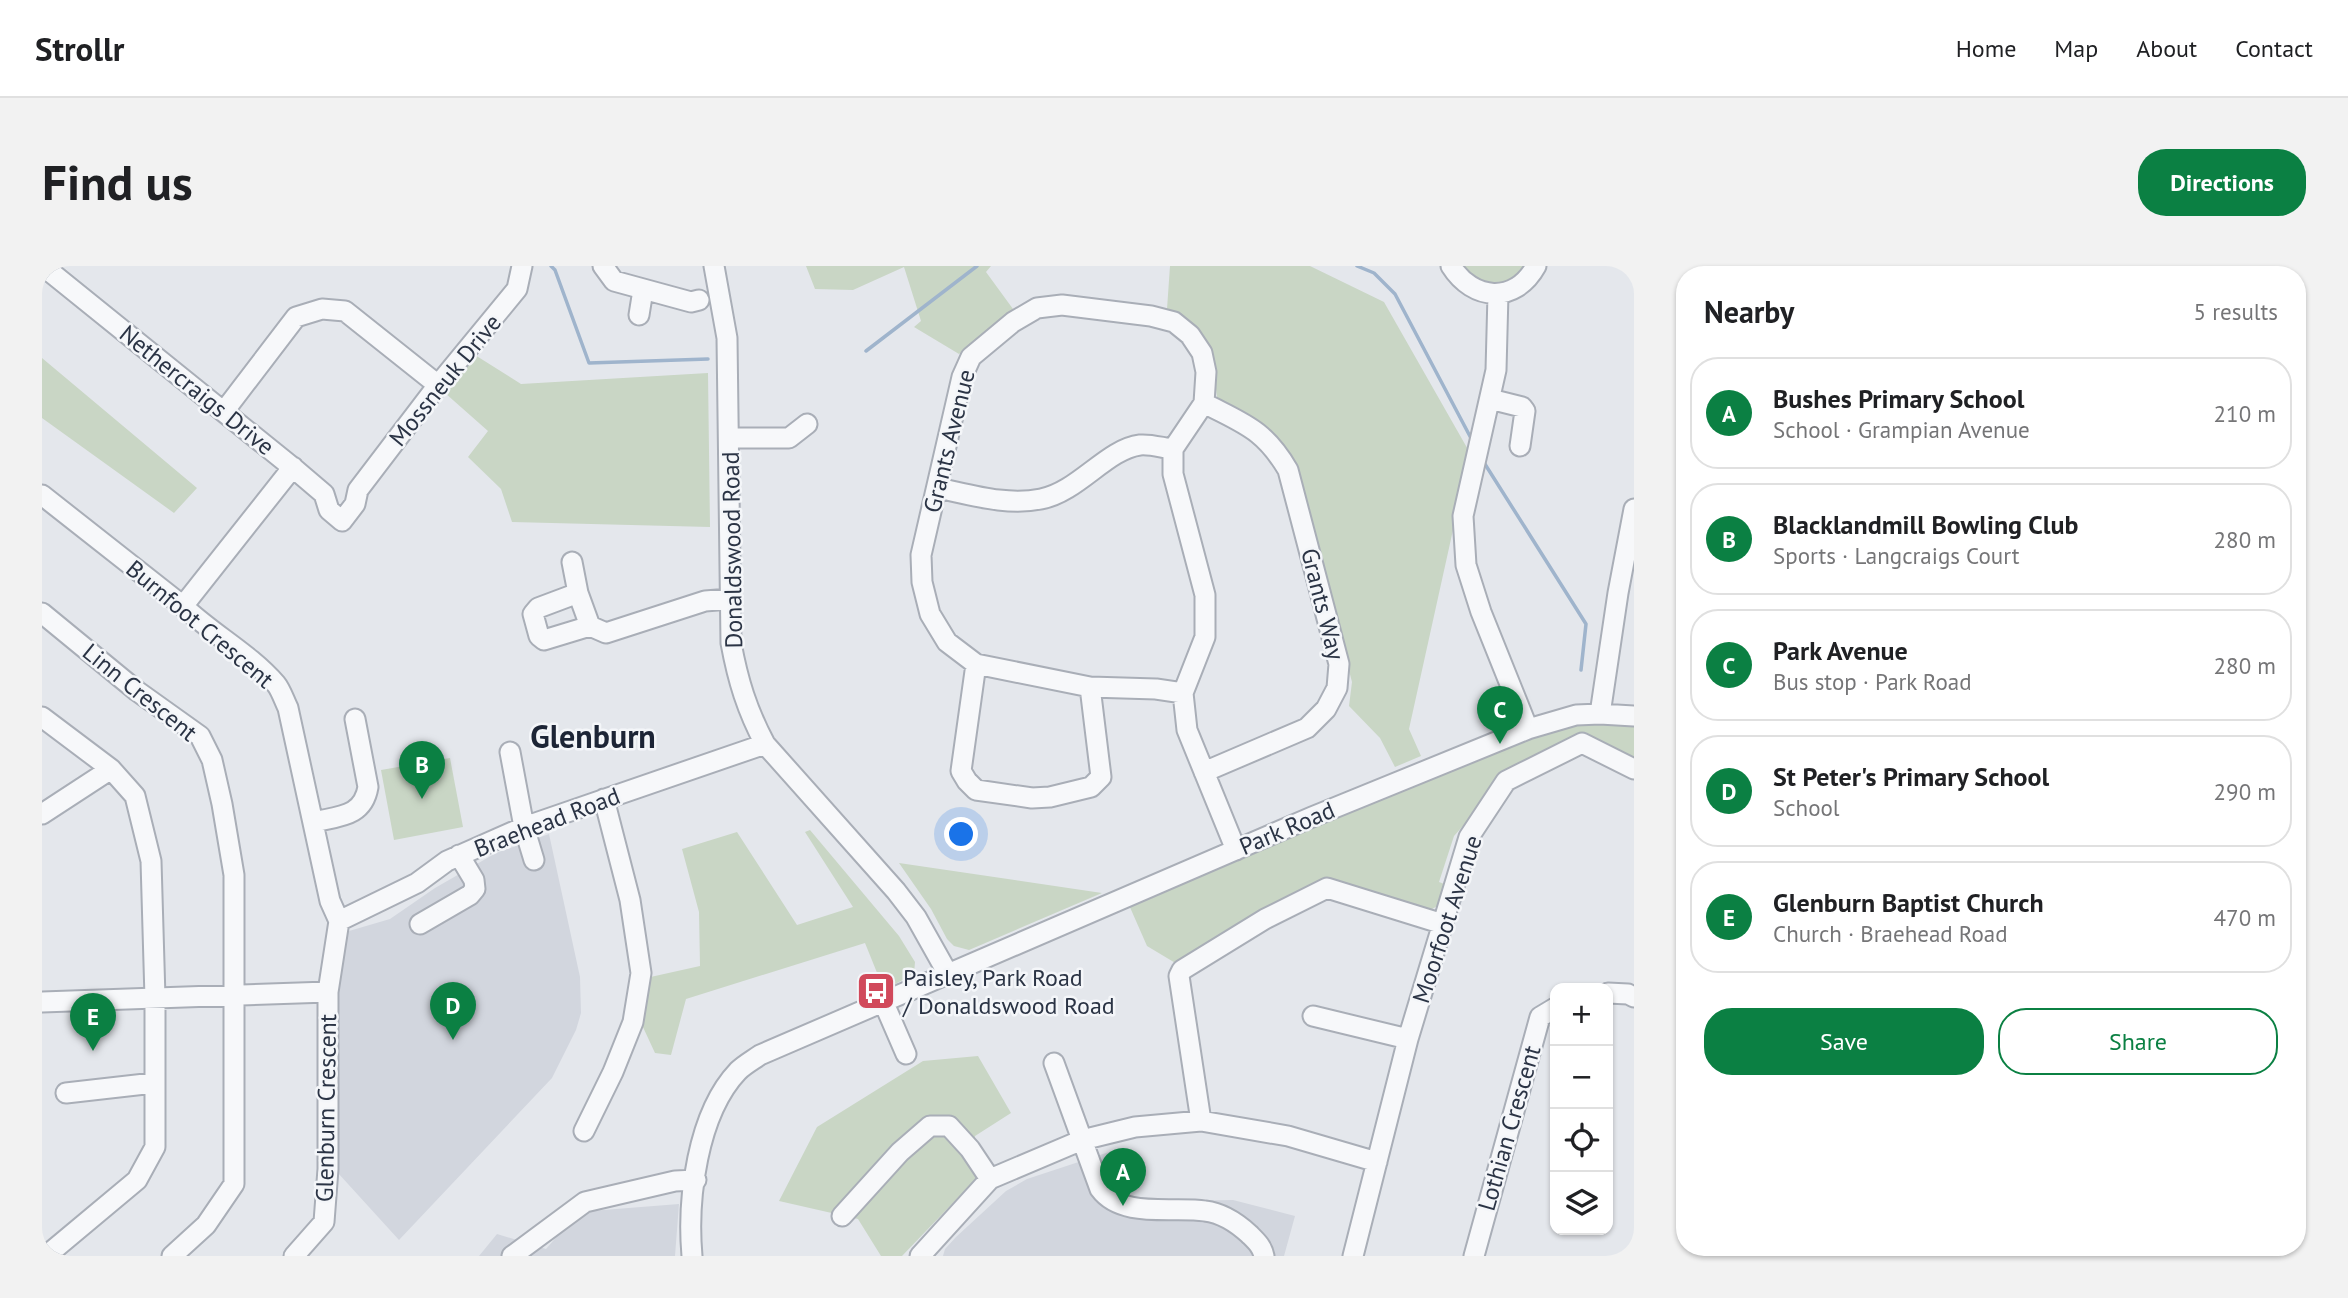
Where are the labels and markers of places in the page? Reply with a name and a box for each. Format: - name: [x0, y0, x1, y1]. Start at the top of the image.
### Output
- pin: C: [1477, 686, 1523, 744]
- pin: B: [399, 741, 445, 799]
- place label: Paisley, Park Road / Donaldswood Road: [902, 962, 1115, 1021]
- bus stop icon: Paisley, Park Road / Donaldswood Road: [855, 970, 897, 1012]
- pin: D: [430, 982, 476, 1040]
- pin: E: [70, 993, 116, 1051]
- pin: A: [1100, 1148, 1146, 1206]

